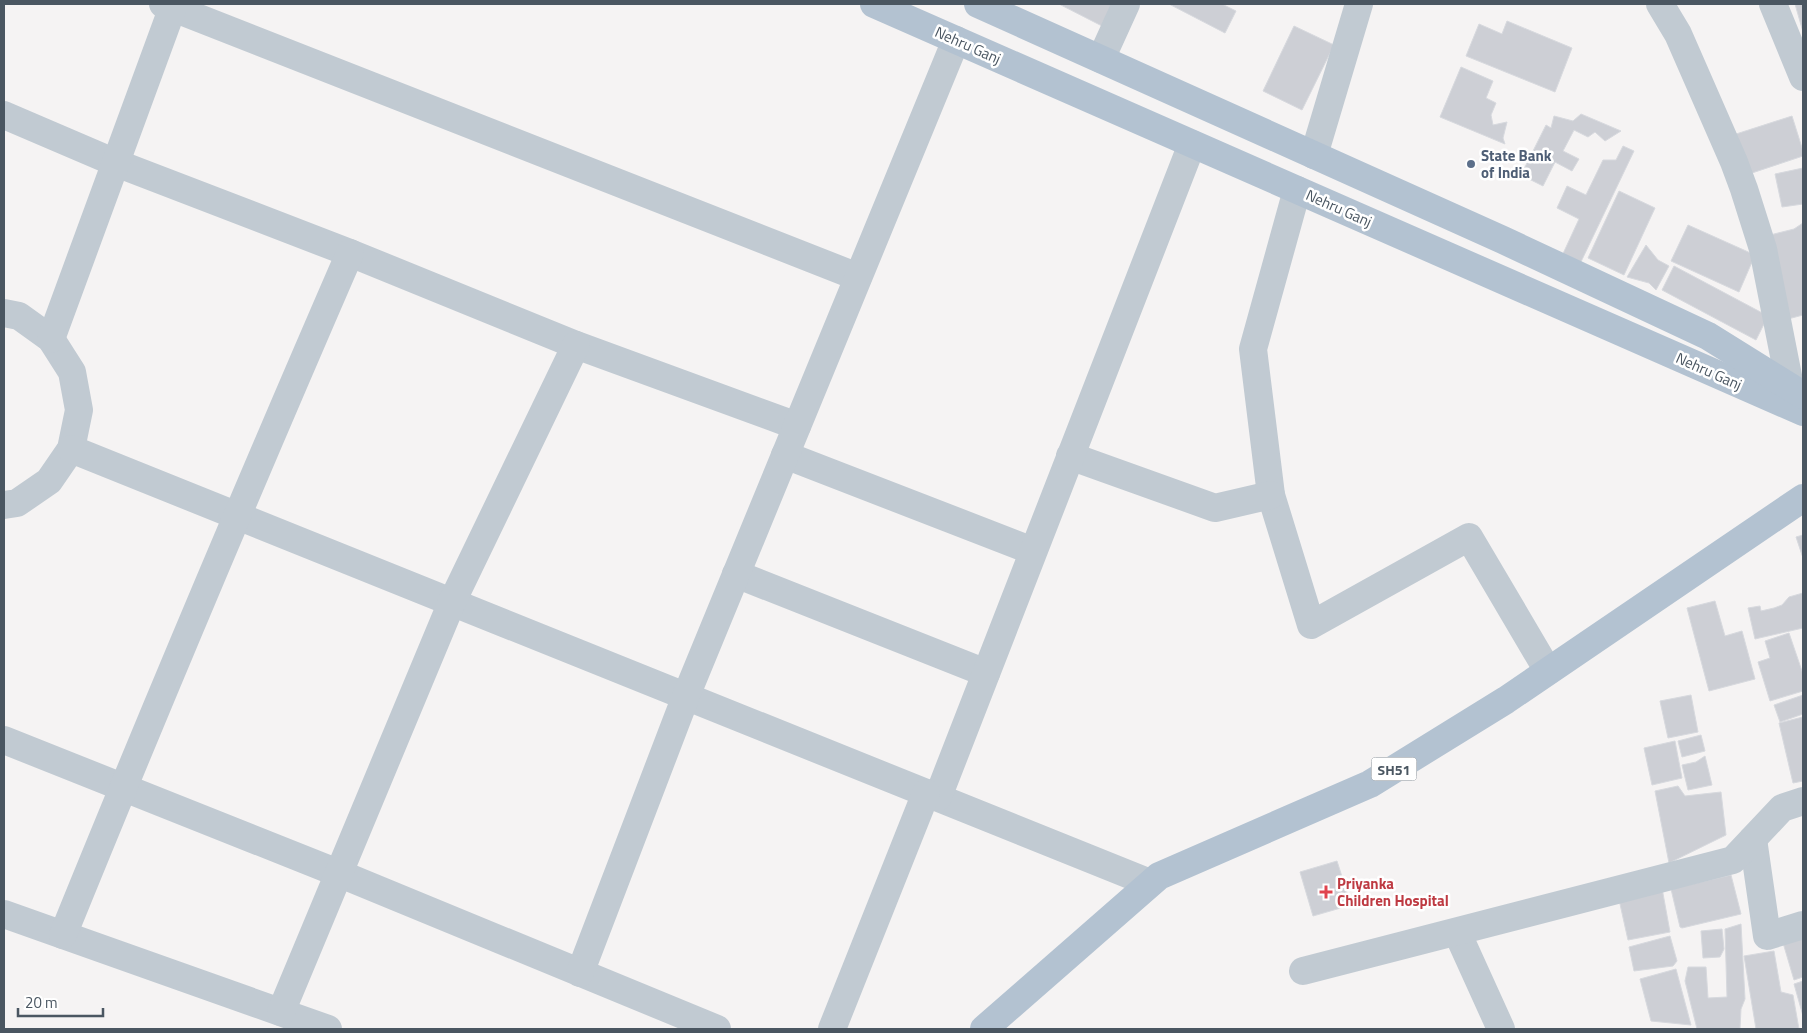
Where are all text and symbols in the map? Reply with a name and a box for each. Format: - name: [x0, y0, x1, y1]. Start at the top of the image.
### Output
- street label: Nehru Ganj: [931, 20, 1005, 70]
- place label: State Bank of India: [1481, 144, 1552, 184]
- marker: State Bank of India: [1465, 158, 1477, 170]
- street label: Nehru Ganj: [1302, 183, 1376, 233]
- street label: Nehru Ganj: [1672, 346, 1746, 396]
- road number: SH51: [1372, 758, 1416, 781]
- place label: Priyanka Children Hospital: [1337, 872, 1449, 912]
- marker: Priyanka Children Hospital: [1319, 885, 1333, 899]
- scale bar: [18, 986, 102, 1018]
- text: 20 m: [25, 991, 58, 1014]

